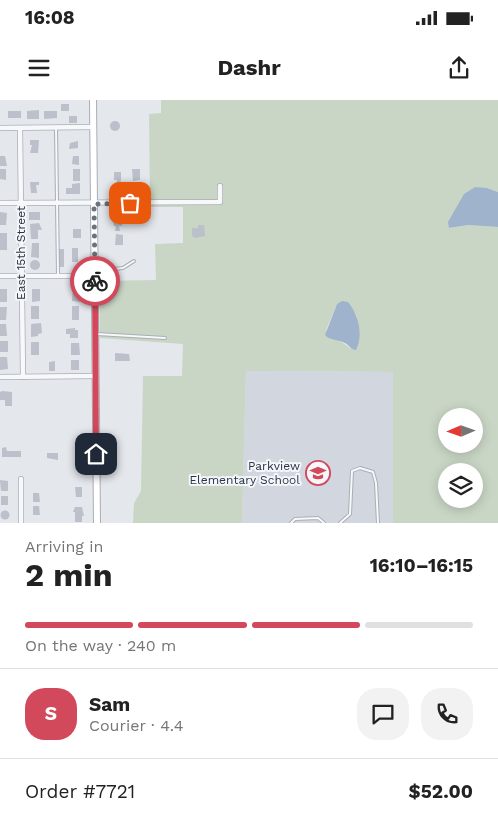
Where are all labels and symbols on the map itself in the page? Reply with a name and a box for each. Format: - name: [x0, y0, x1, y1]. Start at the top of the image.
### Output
- pin: [109, 182, 151, 224]
- street label: East 15th Street: [14, 206, 28, 300]
- courier: [70, 256, 120, 306]
- north arrow: [438, 408, 482, 452]
- pin: [75, 433, 117, 475]
- place label: Parkview Elementary School: [189, 459, 300, 487]
- school or university icon: Parkview Elementary School: [305, 460, 331, 486]

